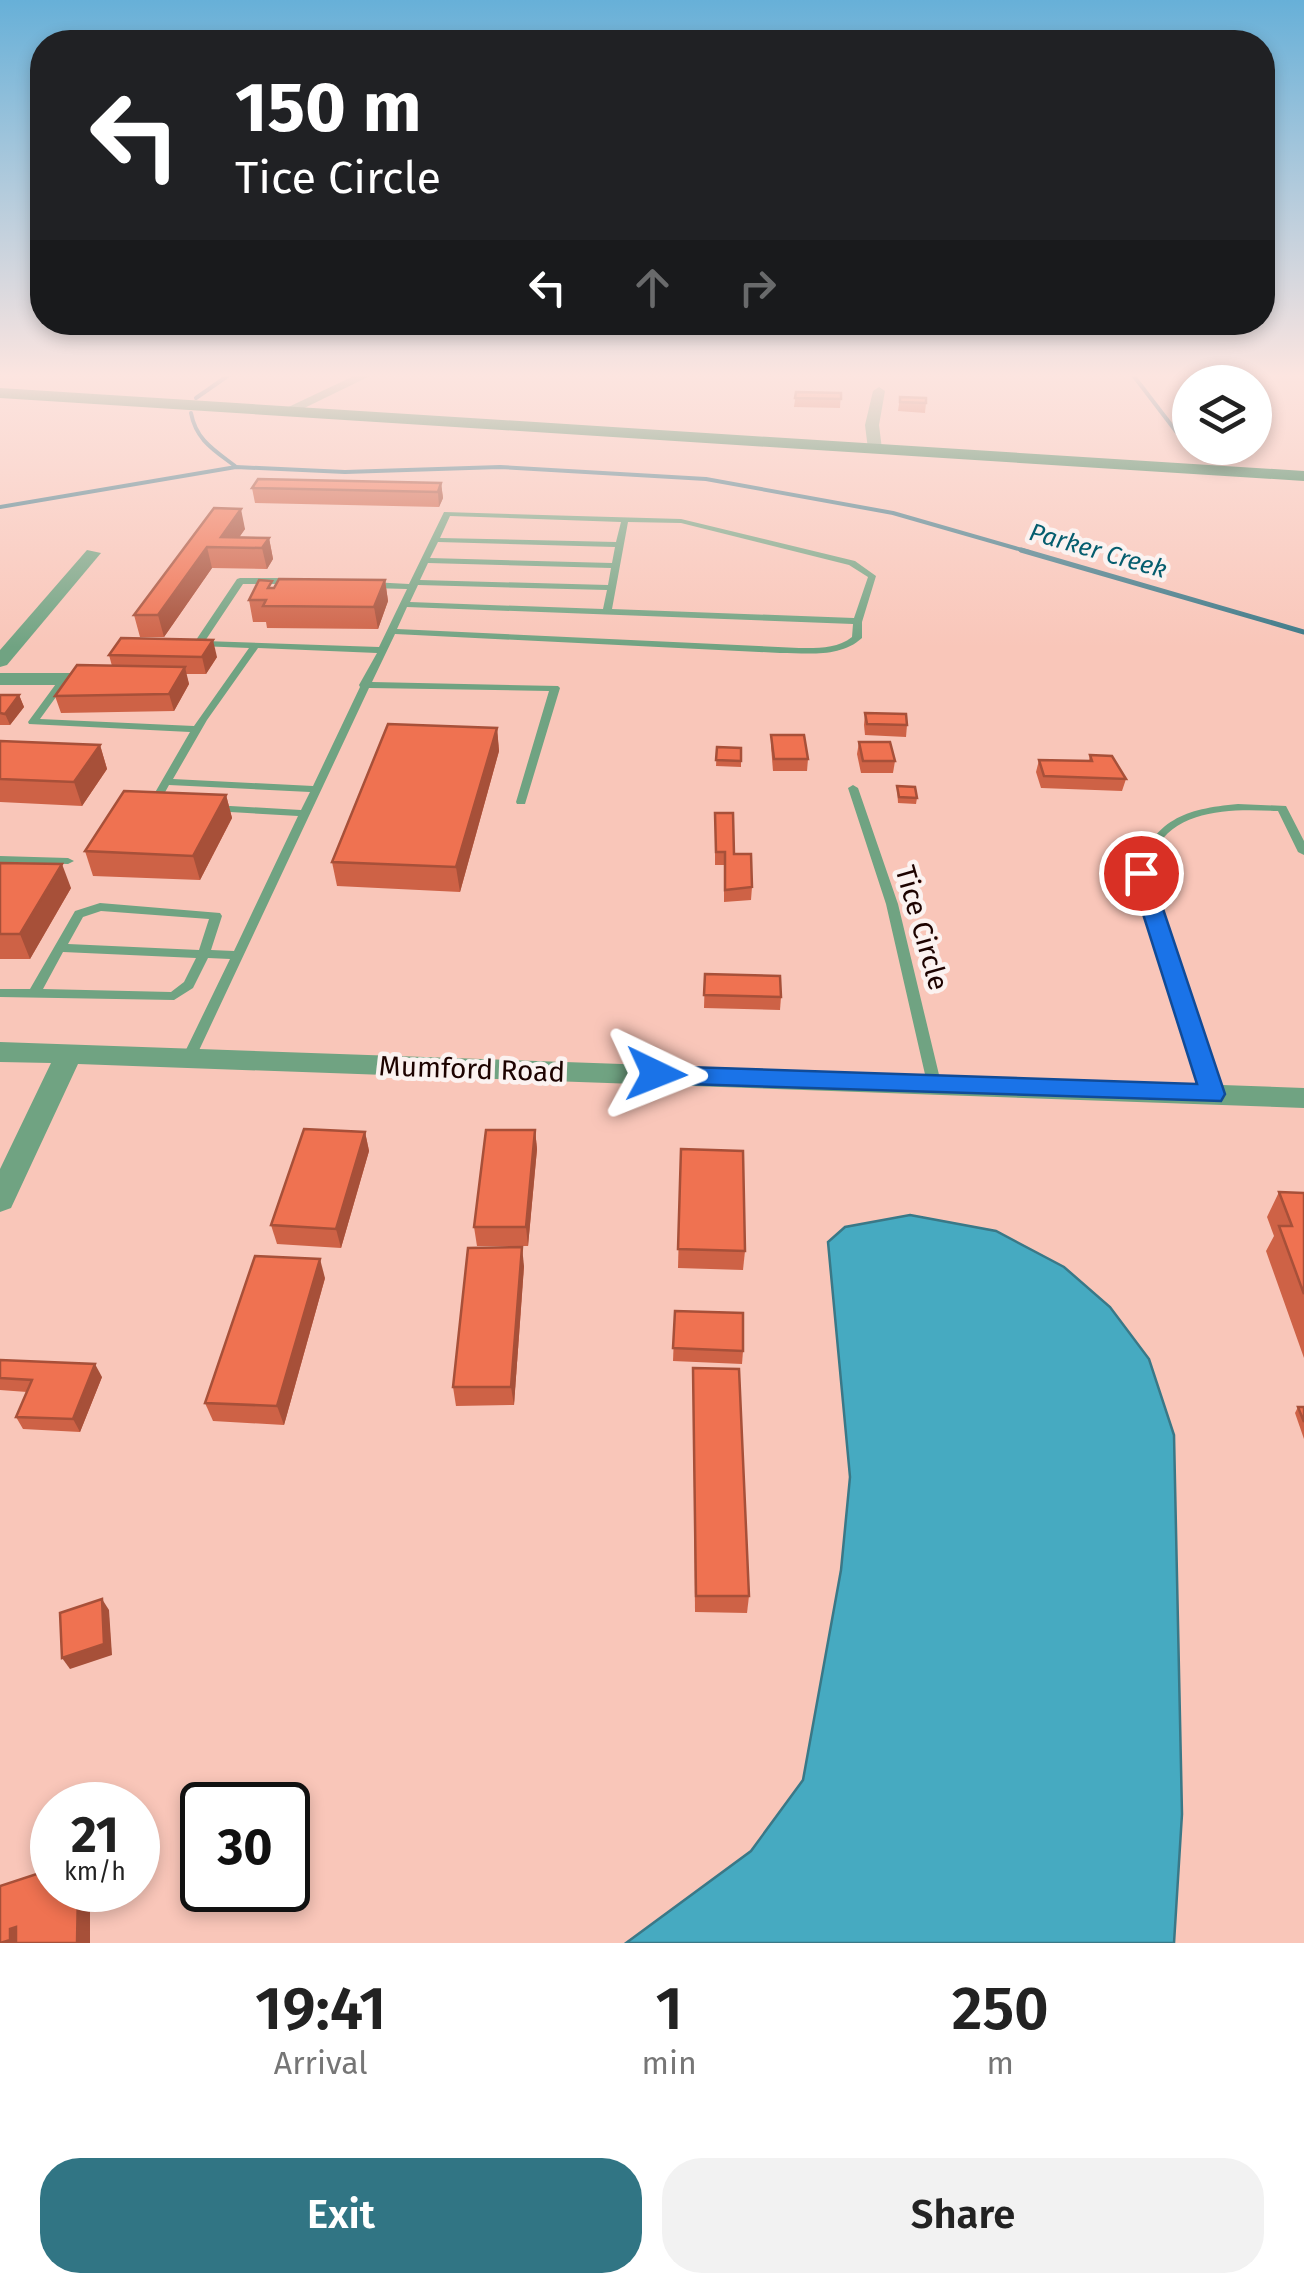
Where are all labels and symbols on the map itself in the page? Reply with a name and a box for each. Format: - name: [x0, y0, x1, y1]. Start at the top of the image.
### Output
- water label: Parker Creek: [1026, 517, 1170, 585]
- pin: [1099, 831, 1184, 916]
- street label: Tice Circle: [888, 862, 956, 994]
- position arrow: [604, 1022, 708, 1126]
- street label: Mumford Road: [378, 1049, 566, 1089]
- speed limit sign: 30: [180, 1782, 310, 1912]

